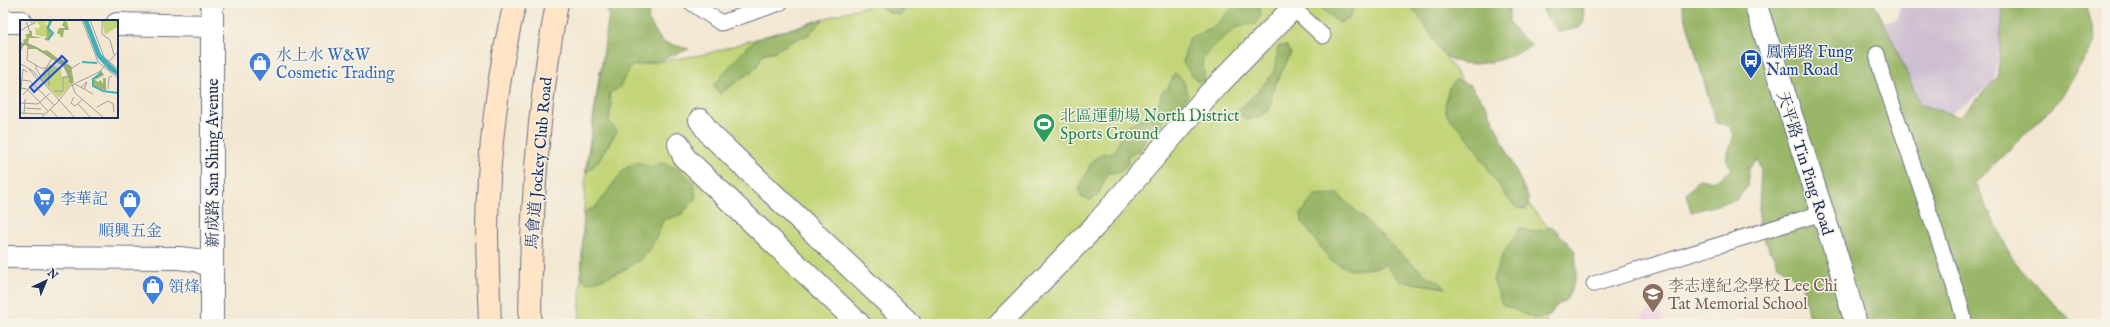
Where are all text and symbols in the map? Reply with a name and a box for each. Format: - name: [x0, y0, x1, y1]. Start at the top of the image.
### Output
- inset map: [20, 20, 118, 118]
- place label: 鳳南路 Fung Nam Road: [1766, 43, 1853, 81]
- place label: 水上水 W&W Cosmetic Trading: [276, 46, 395, 84]
- bus stop icon: 鳳南路 Fung Nam Road: [1738, 47, 1764, 80]
- shop icon: 水上水 W&W Cosmetic Trading: [247, 50, 273, 83]
- street label: 馬會道 Jockey Club Road: [523, 76, 558, 250]
- street label: 新成路 San Shing Avenue: [204, 78, 224, 248]
- street label: 天平路 Tin Ping Road: [1771, 89, 1837, 238]
- place label: 北區運動場 North District Sports Ground: [1060, 107, 1240, 145]
- sports icon: 北區運動場 North District Sports Ground: [1031, 111, 1057, 144]
- supermarket icon: 李華記: [31, 185, 57, 218]
- shop icon: 順興五金: [117, 187, 143, 220]
- place label: 李華記: [60, 190, 108, 210]
- place label: 順興五金: [98, 222, 162, 242]
- north arrow: [26, 261, 66, 301]
- text: N: [43, 265, 61, 283]
- shop icon: 領烽: [140, 273, 166, 306]
- place label: 李志達紀念學校 Lee Chi Tat Memorial School: [1668, 277, 1837, 315]
- place label: 領烽: [168, 278, 200, 298]
- school or university icon: 李志達紀念學校 Lee Chi Tat Memorial School: [1640, 281, 1666, 314]

